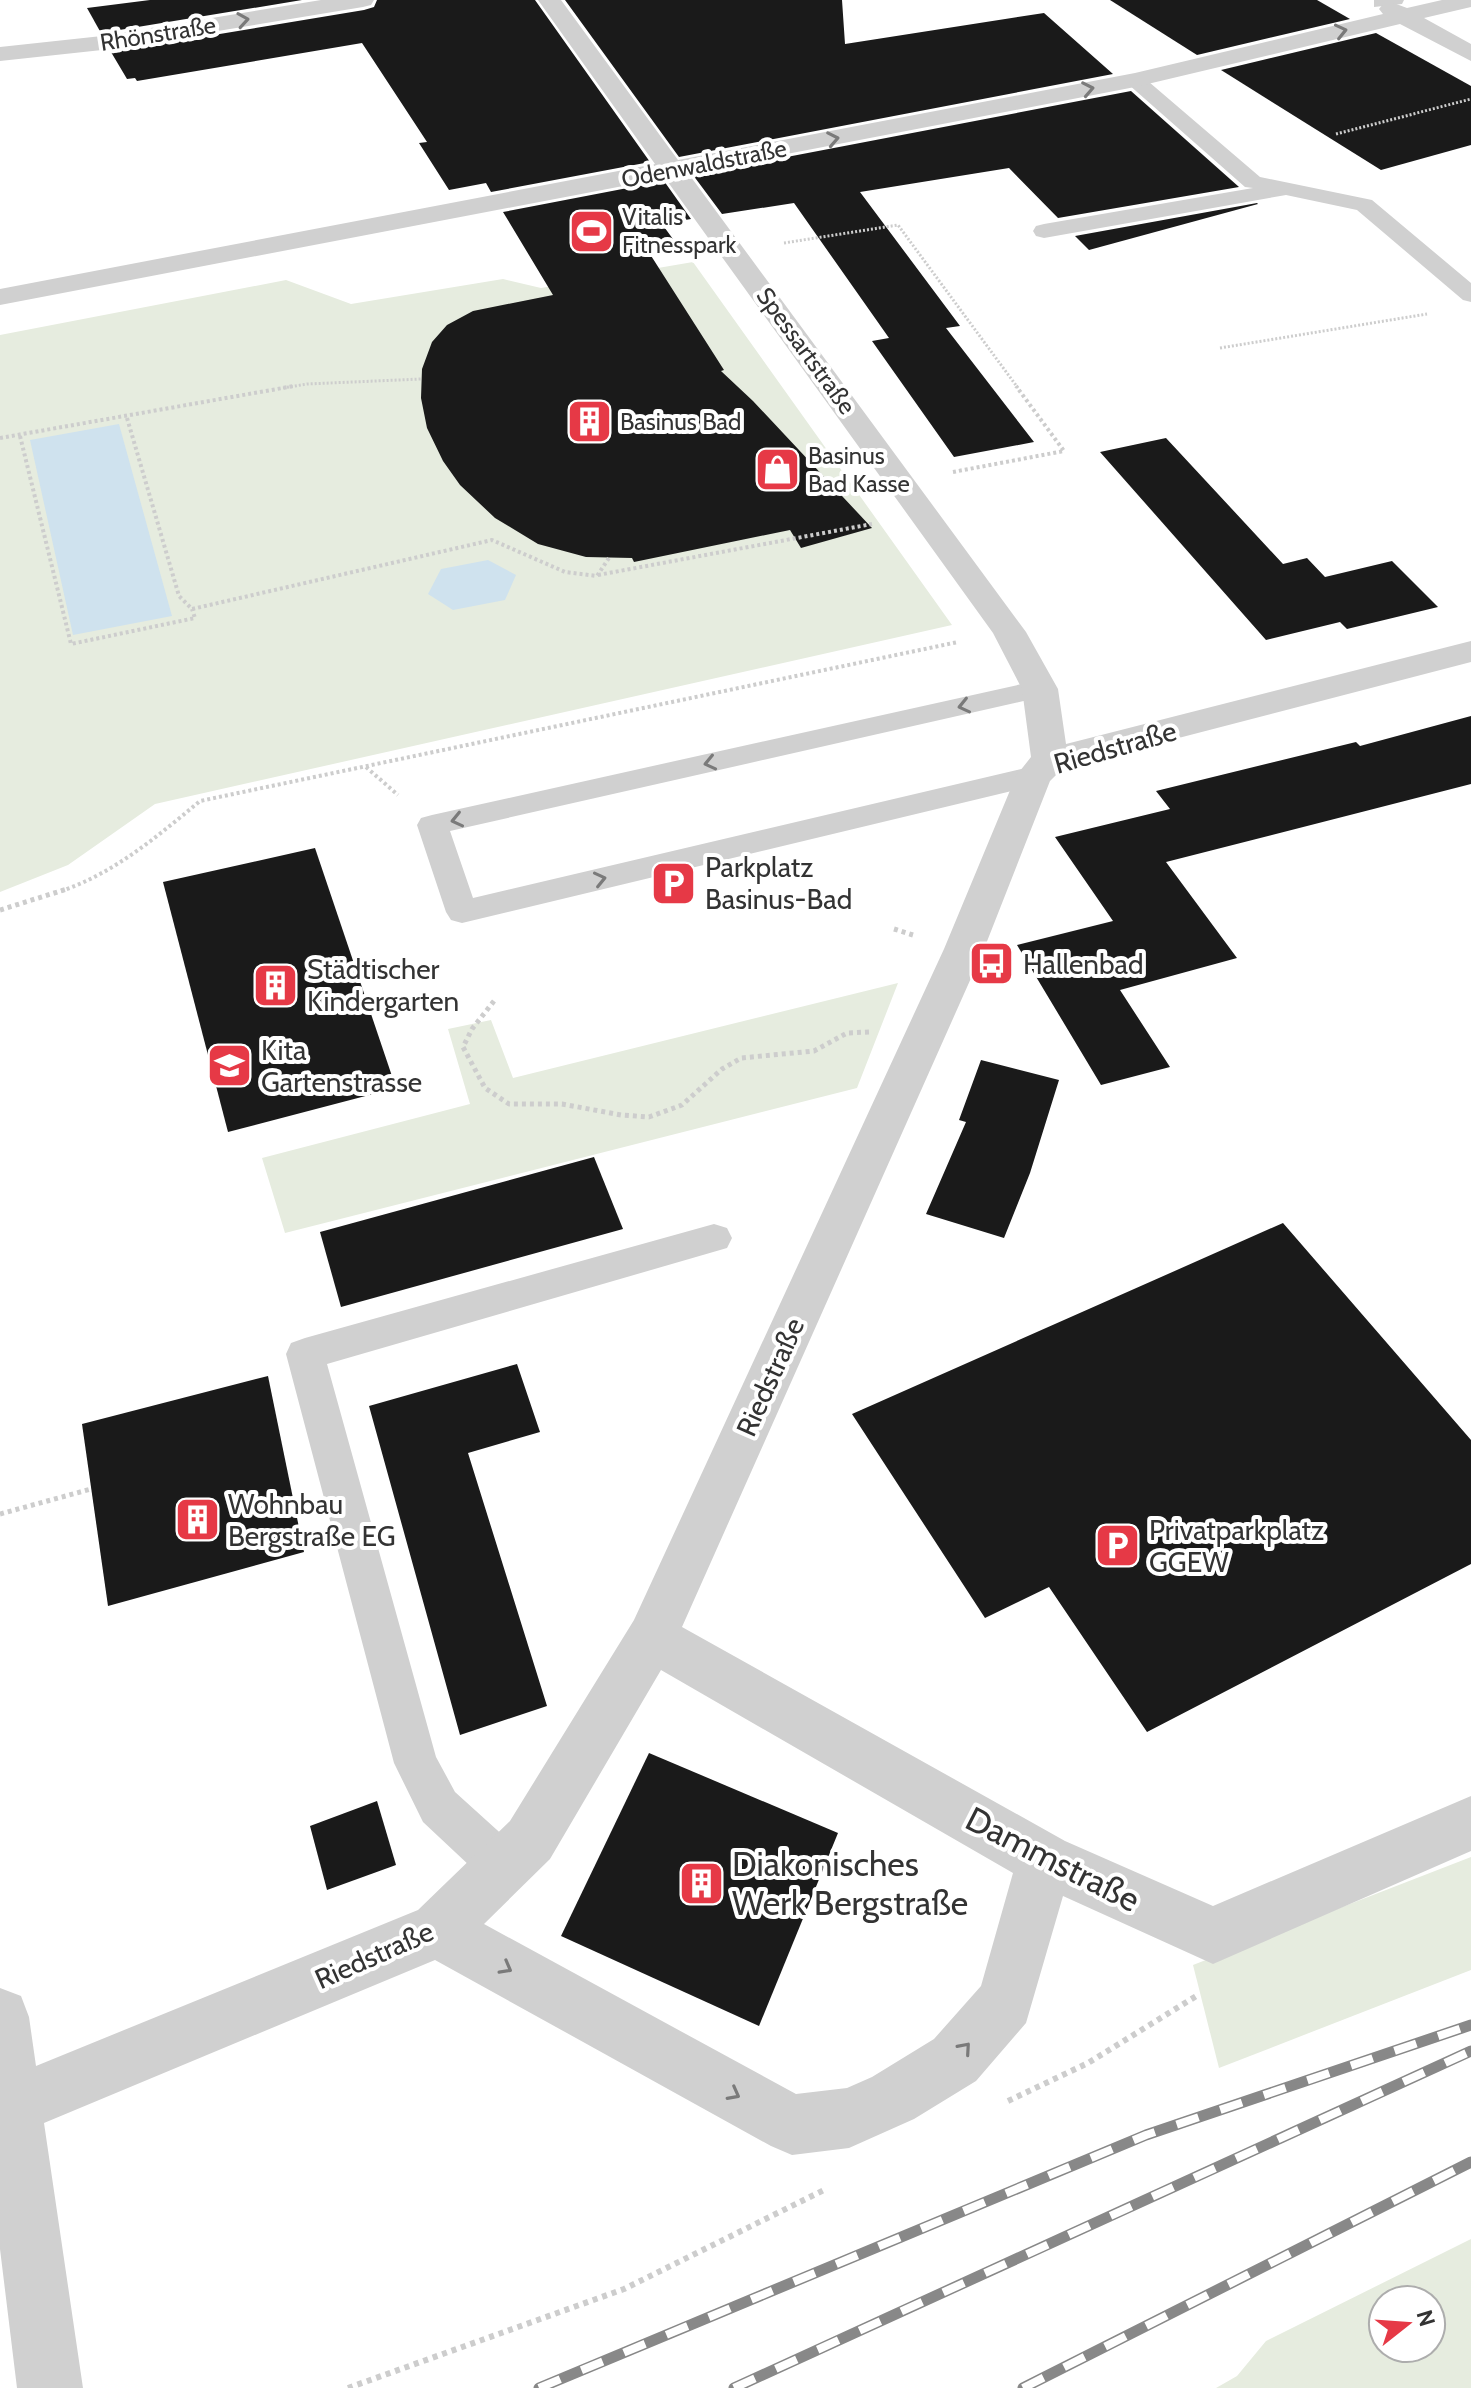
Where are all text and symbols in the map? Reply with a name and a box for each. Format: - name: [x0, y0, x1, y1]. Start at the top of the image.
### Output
- street label: Rhönstraße: [98, 10, 218, 57]
- one-way arrow: [237, 12, 250, 29]
- one-way arrow: [1334, 23, 1347, 40]
- one-way arrow: [1081, 82, 1095, 99]
- one-way arrow: [826, 131, 839, 148]
- street label: Odenwaldstraße: [619, 133, 789, 194]
- place label: Vitalis Fitnesspark: [622, 202, 737, 259]
- sports icon: Vitalis Fitnesspark: [567, 207, 615, 255]
- street label: Spessartstraße: [751, 282, 862, 420]
- building icon: Basinus Bad: [565, 398, 613, 446]
- place label: Basinus Bad: [620, 407, 741, 436]
- place label: Basinus Bad Kasse: [808, 441, 910, 498]
- shop icon: Basinus Bad Kasse: [753, 446, 801, 494]
- one-way arrow: [958, 697, 971, 714]
- street label: Riedstraße: [1050, 713, 1180, 781]
- one-way arrow: [704, 754, 718, 771]
- one-way arrow: [450, 811, 464, 828]
- place label: Parkplatz Basinus-Bad: [705, 850, 852, 916]
- parking icon: Parkplatz Basinus-Bad: [650, 859, 698, 907]
- one-way arrow: [593, 872, 606, 889]
- bus stop icon: Hallenbad: [968, 940, 1016, 988]
- place label: Hallenbad: [1023, 947, 1144, 981]
- place label: Städtischer Kindergarten: [307, 952, 459, 1018]
- building icon: Städtischer Kindergarten: [252, 961, 300, 1009]
- place label: Kita Gartenstrasse: [261, 1033, 422, 1099]
- school or university icon: Kita Gartenstrasse: [206, 1042, 254, 1090]
- street label: Riedstraße: [729, 1313, 811, 1441]
- place label: Wohnbau Bergstraße EG: [228, 1487, 395, 1553]
- building icon: Wohnbau Bergstraße EG: [173, 1496, 221, 1544]
- place label: Privatparkplatz GGEW: [1149, 1513, 1324, 1579]
- parking icon: Privatparkplatz GGEW: [1094, 1522, 1142, 1570]
- street label: Dammstraße: [959, 1797, 1147, 1921]
- place label: Diakonisches Werk Bergstraße: [732, 1843, 968, 1924]
- building icon: Diakonisches Werk Bergstraße: [677, 1860, 725, 1908]
- street label: Riedstraße: [310, 1914, 438, 1996]
- one-way arrow: [498, 1958, 512, 1974]
- one-way arrow: [955, 2043, 970, 2058]
- one-way arrow: [725, 2084, 740, 2099]
- north arrow: [1367, 2284, 1447, 2364]
- text: N: [1410, 2307, 1441, 2330]

